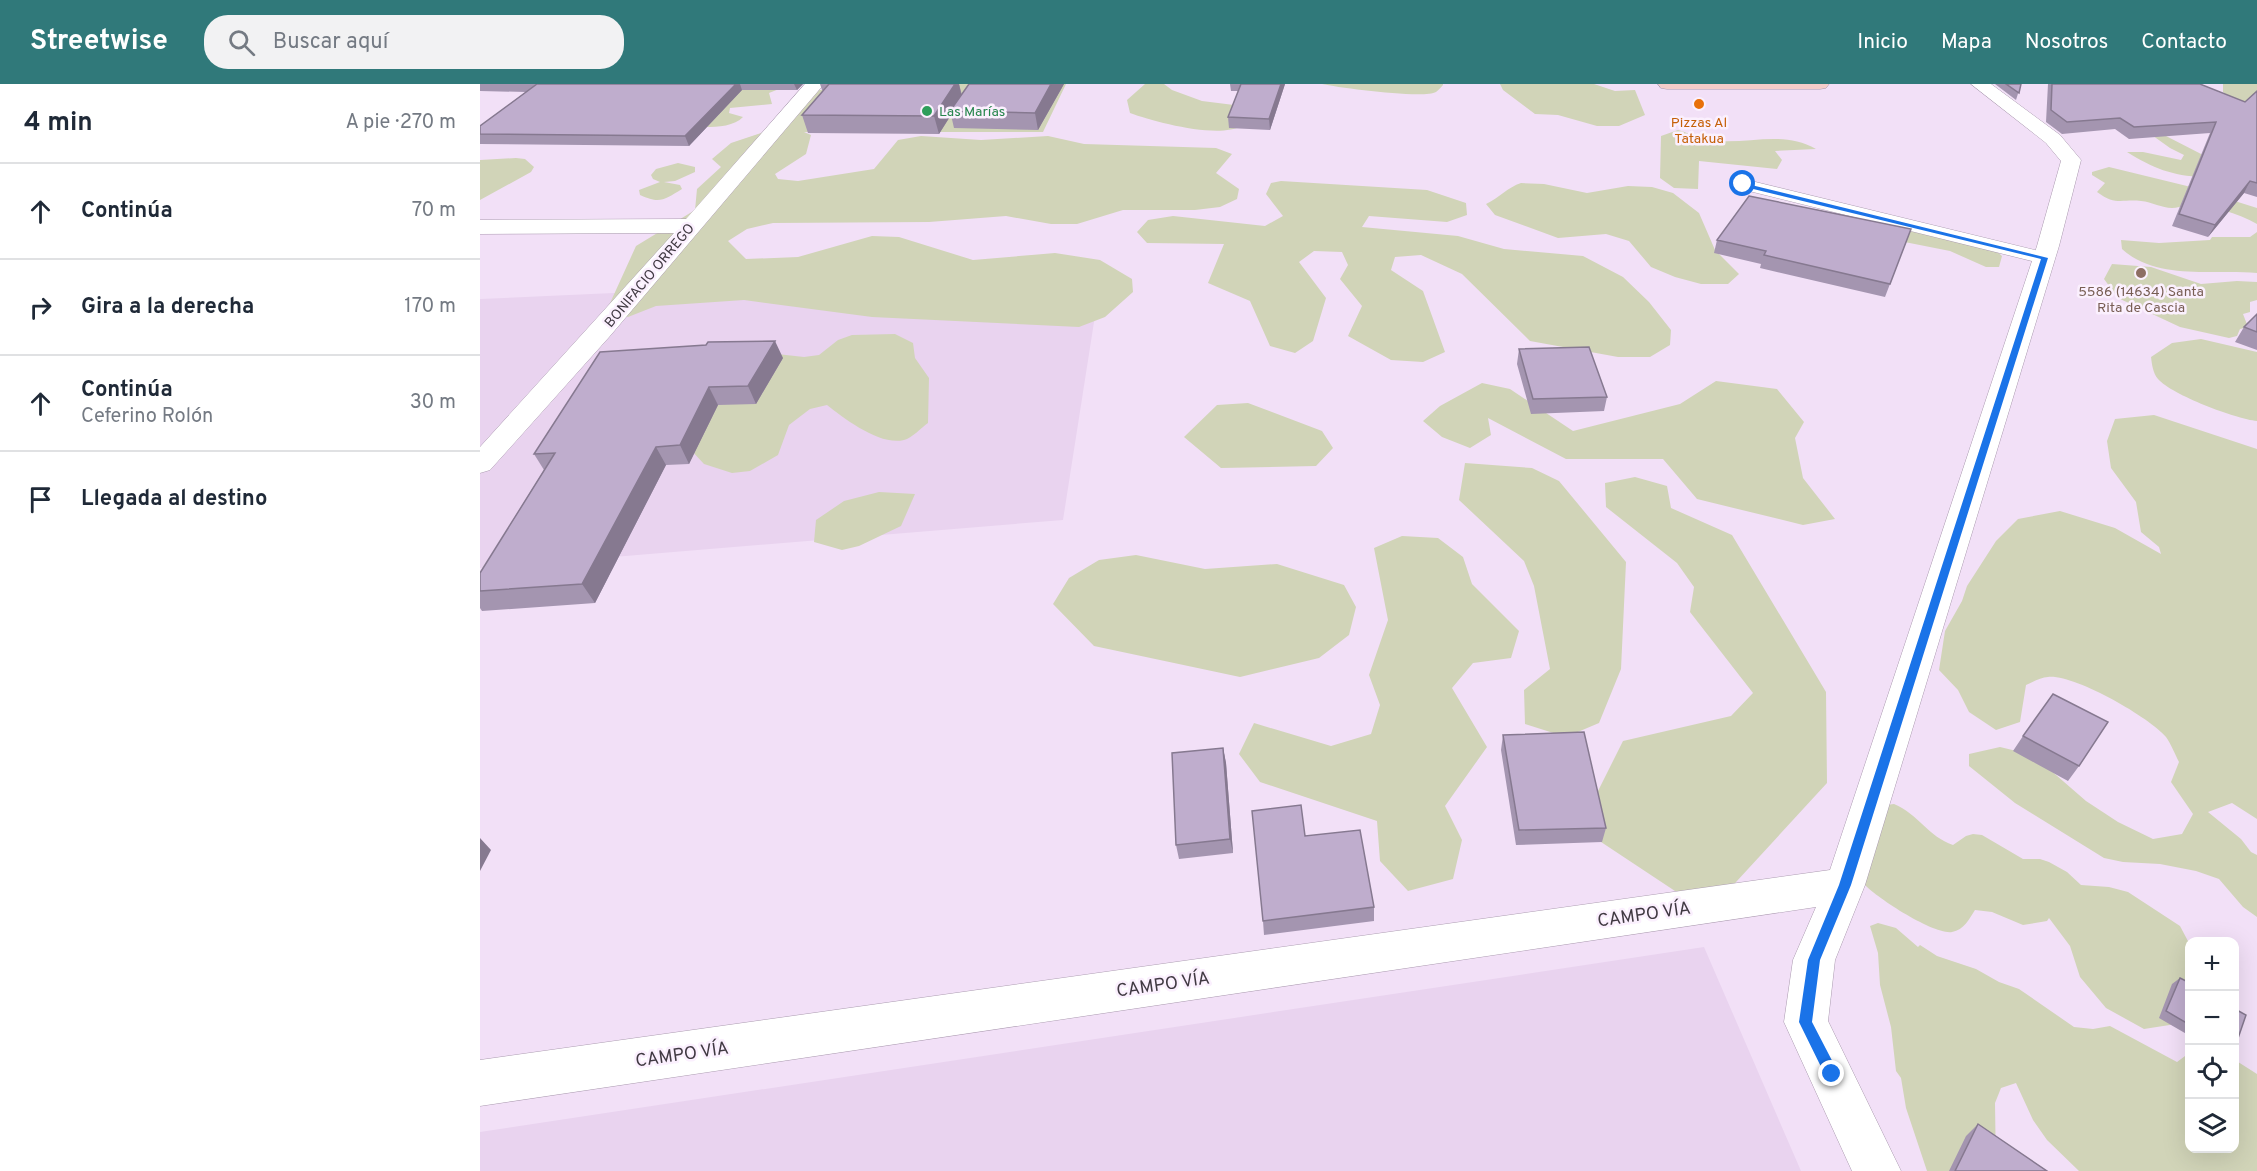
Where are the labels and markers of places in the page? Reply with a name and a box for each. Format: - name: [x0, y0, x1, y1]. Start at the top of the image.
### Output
- marker: Pizzas Al Tatakua: [1692, 97, 1706, 111]
- marker: Las Marías: [920, 104, 934, 118]
- place label: Las Marías: [939, 104, 1005, 121]
- place label: Pizzas Al Tatakua: [1671, 115, 1727, 148]
- marker: 5586 (14634) Santa Rita de Cascia: [2134, 266, 2148, 280]
- place label: 5586 (14634) Santa Rita de Cascia: [2078, 284, 2204, 317]

